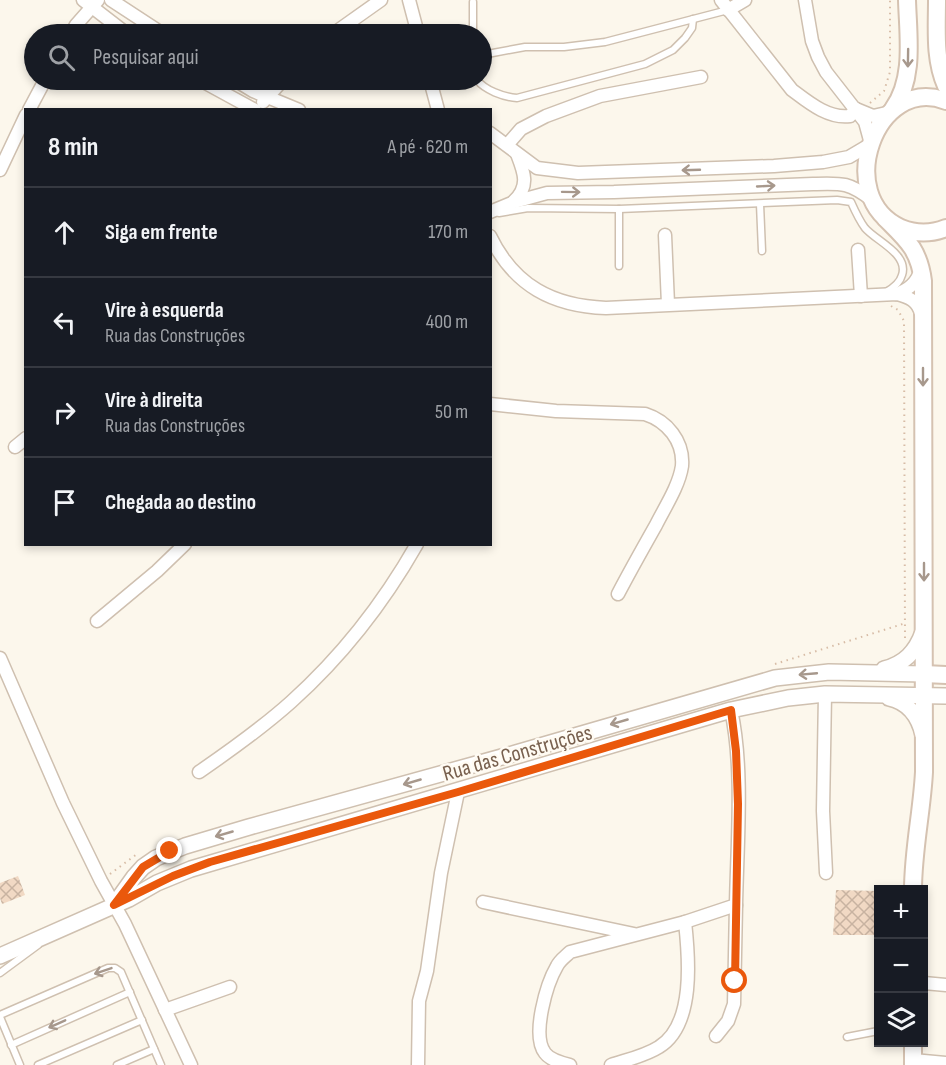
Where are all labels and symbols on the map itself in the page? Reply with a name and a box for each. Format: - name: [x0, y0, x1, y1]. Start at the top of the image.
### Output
- one-way arrow: [902, 47, 913, 67]
- one-way arrow: [681, 164, 701, 175]
- one-way arrow: [755, 181, 775, 192]
- one-way arrow: [560, 187, 580, 198]
- one-way arrow: [917, 367, 929, 387]
- one-way arrow: [918, 562, 930, 582]
- one-way arrow: [798, 668, 818, 679]
- one-way arrow: [610, 717, 629, 728]
- street label: Rua das Construções: [440, 719, 595, 788]
- one-way arrow: [402, 777, 421, 788]
- one-way arrow: [215, 829, 234, 840]
- route end: [156, 837, 182, 863]
- one-way arrow: [94, 967, 113, 978]
- route start: [721, 967, 747, 993]
- one-way arrow: [48, 1020, 66, 1031]

